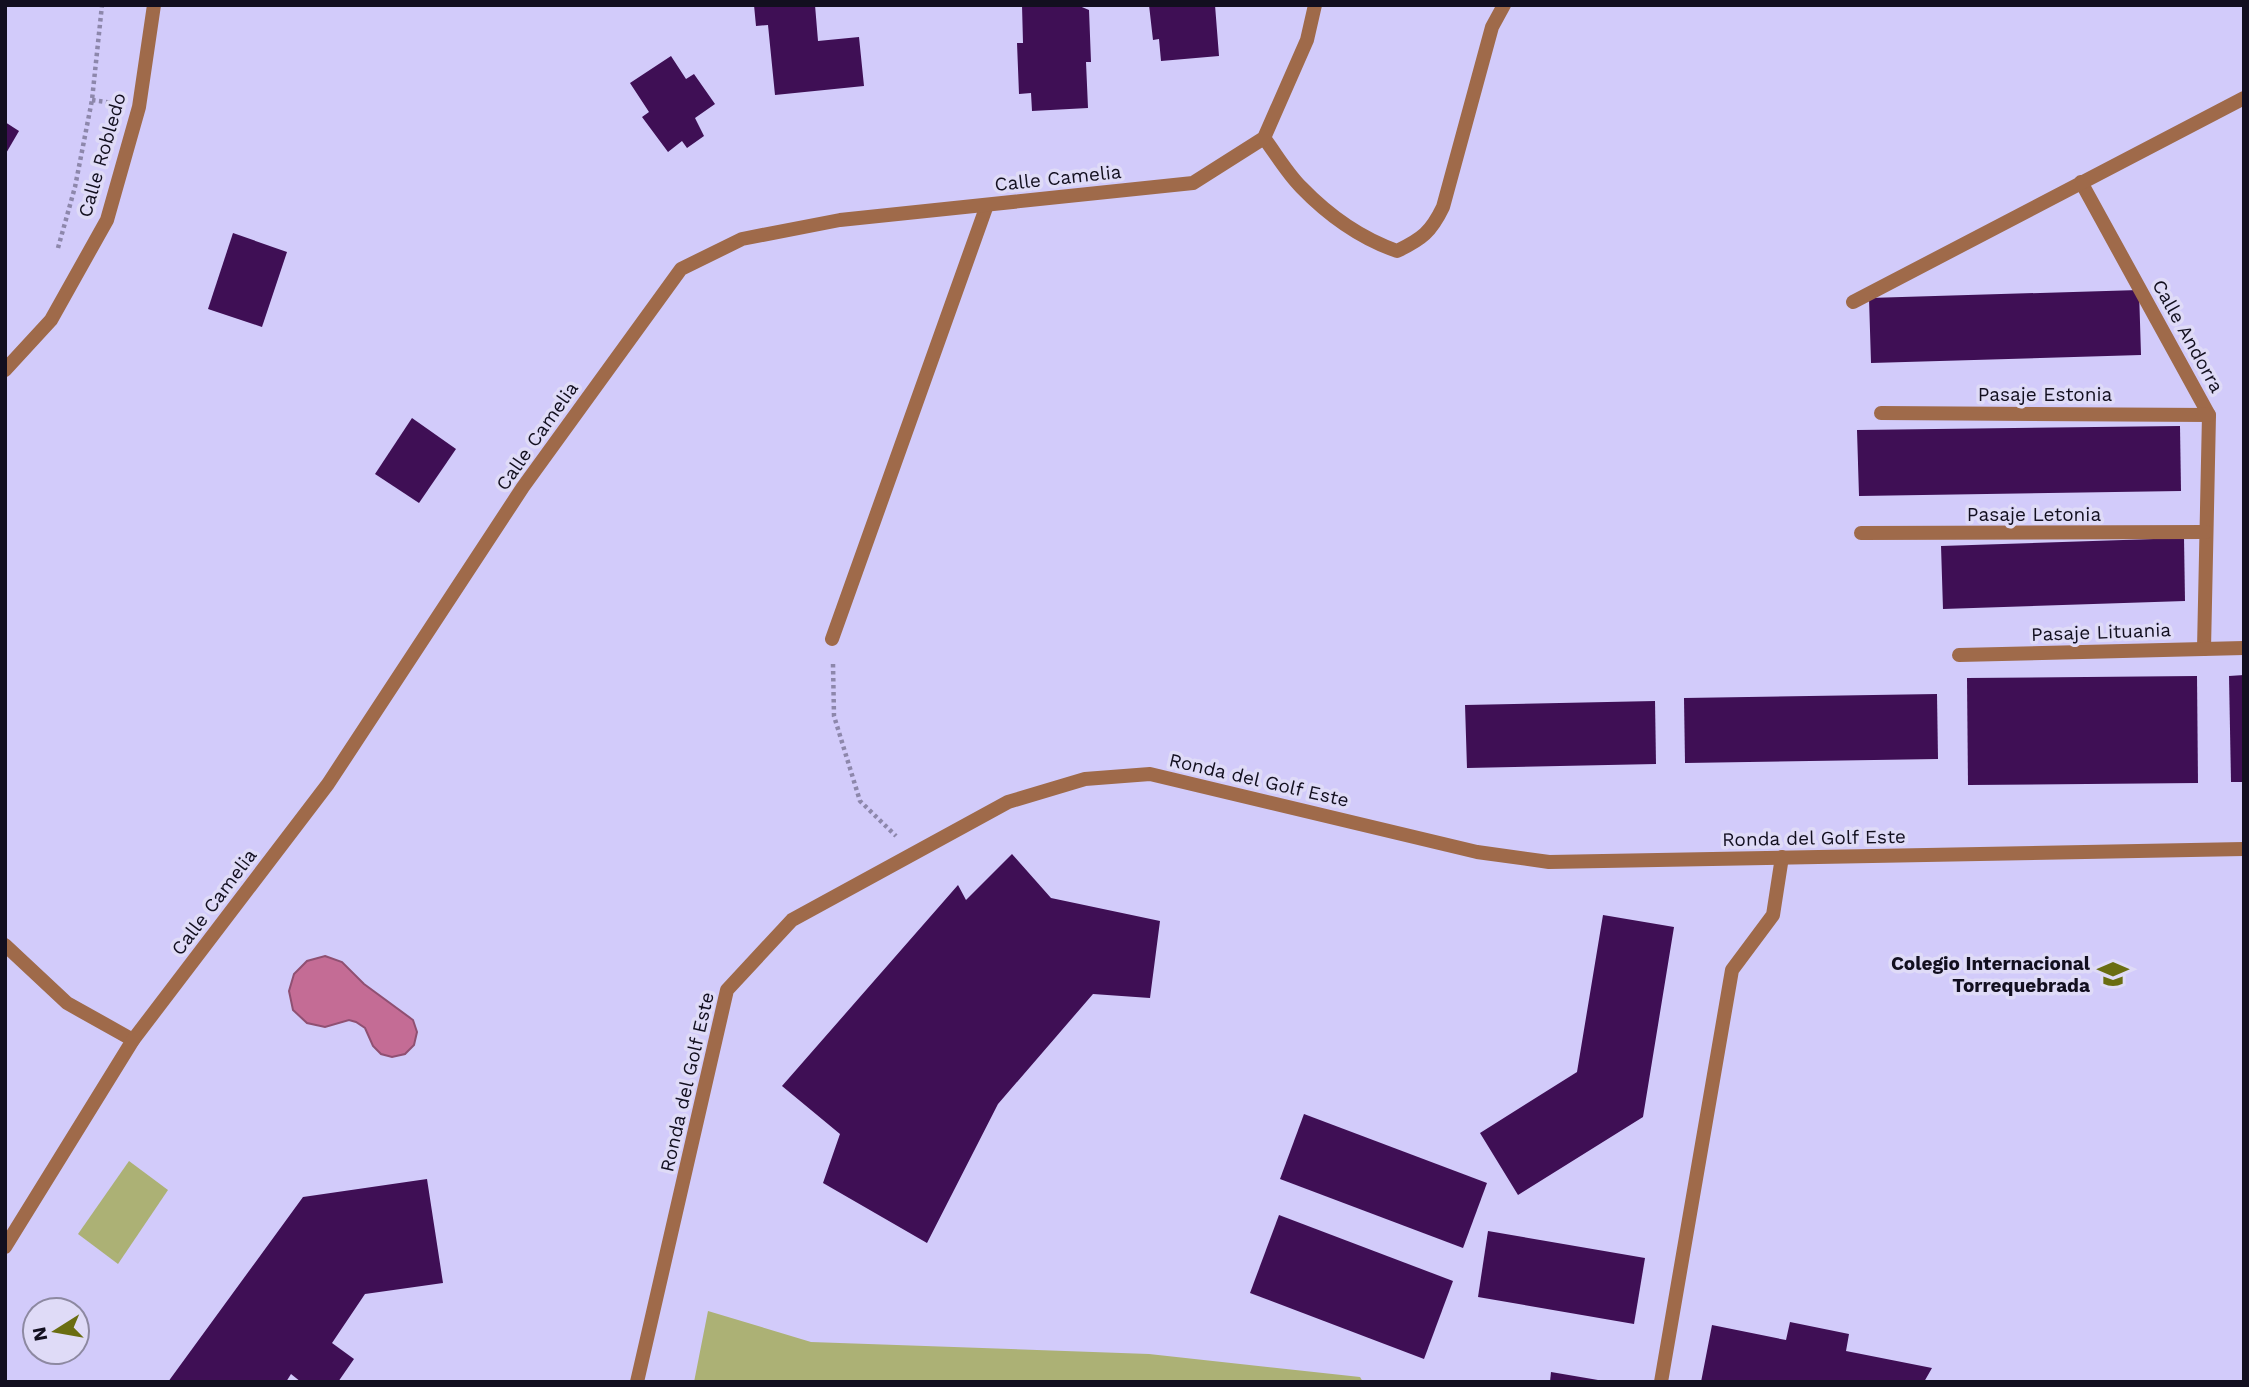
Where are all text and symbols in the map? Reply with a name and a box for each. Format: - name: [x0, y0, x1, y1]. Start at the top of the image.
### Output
- street label: Calle Robledo: [73, 90, 131, 220]
- street label: Calle Camelia: [993, 160, 1123, 196]
- street label: Calle Andorra: [2147, 275, 2229, 397]
- street label: Calle Camelia: [491, 377, 583, 495]
- street label: Pasaje Estonia: [1978, 383, 2113, 406]
- street label: Pasaje Letonia: [1967, 503, 2101, 526]
- street label: Pasaje Lituania: [2031, 618, 2172, 646]
- street label: Ronda del Golf Este: [1167, 748, 1351, 812]
- street label: Ronda del Golf Este: [1722, 825, 1906, 851]
- street label: Calle Camelia: [166, 844, 262, 960]
- place label: Colegio Internacional Torrequebrada: [1891, 952, 2091, 997]
- school or university icon: Colegio Internacional Torrequebrada: [2096, 957, 2130, 991]
- street label: Ronda del Golf Este: [655, 990, 719, 1174]
- north arrow: [21, 1296, 91, 1366]
- text: N: [27, 1325, 52, 1343]

